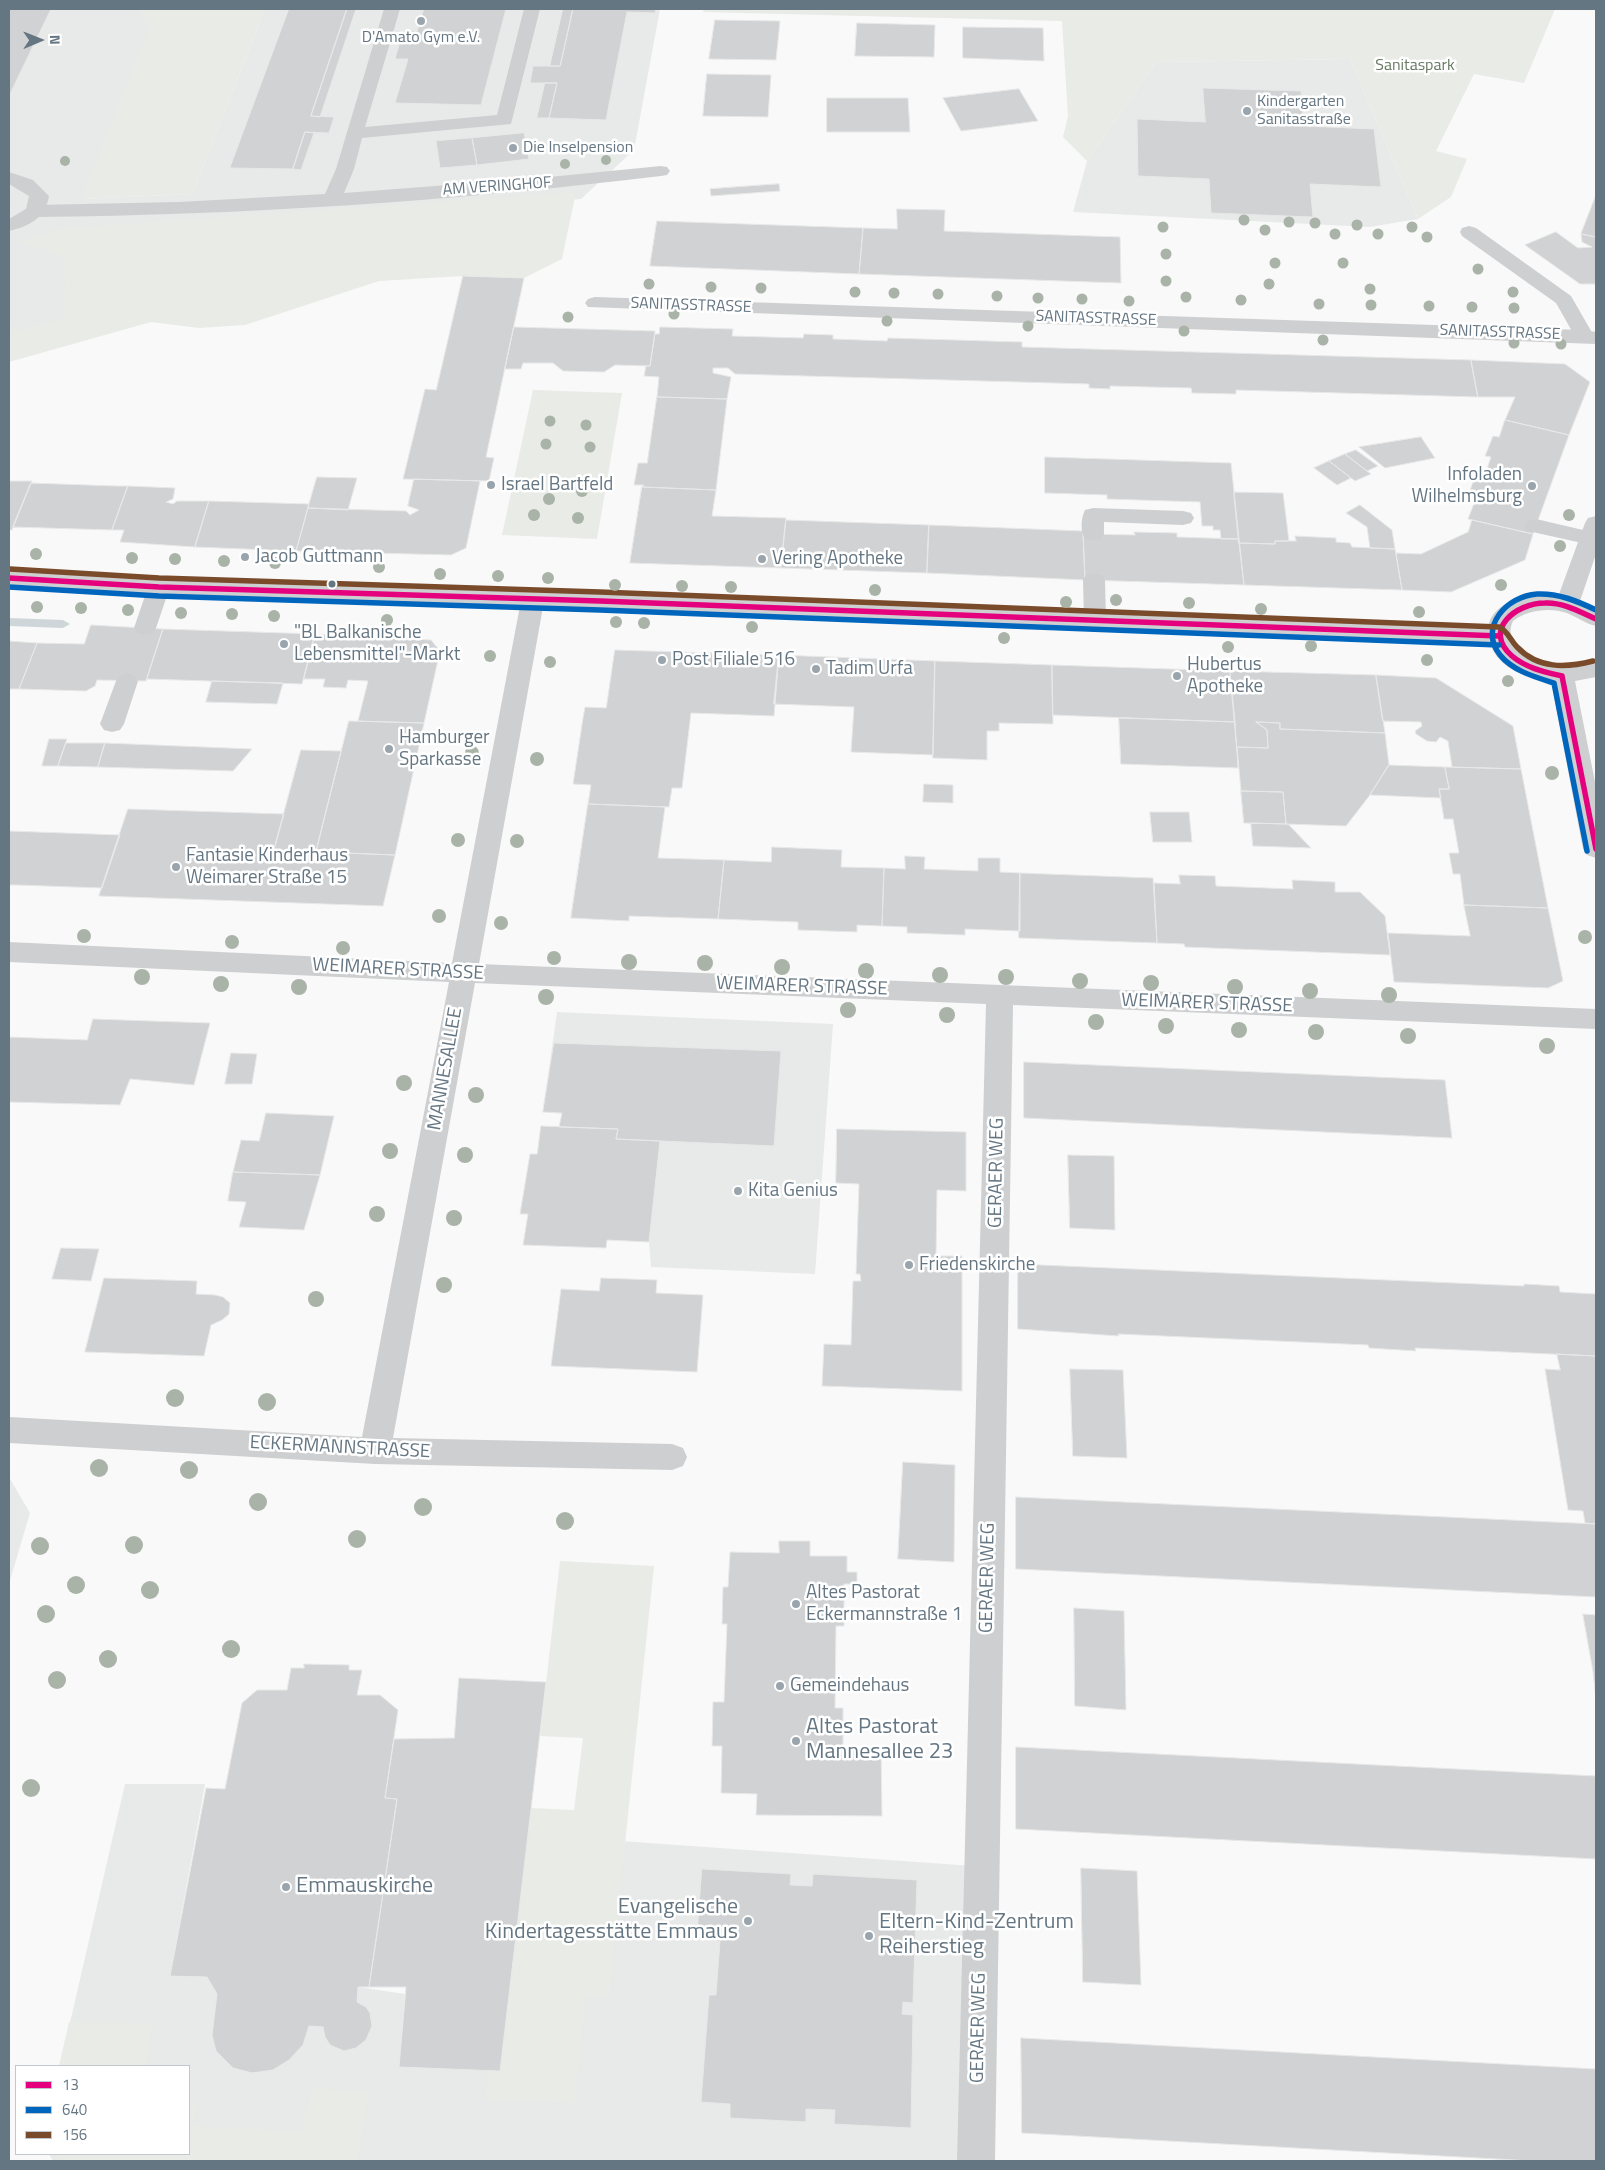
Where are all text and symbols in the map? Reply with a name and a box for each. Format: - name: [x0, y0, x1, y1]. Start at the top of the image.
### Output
- north arrow: [15, 15, 65, 65]
- marker: D'Amato Gym e.V.: [415, 15, 427, 27]
- place label: D'Amato Gym e.V.: [362, 28, 480, 48]
- text: N: [45, 35, 66, 45]
- park label: Sanitaspark: [1375, 56, 1455, 76]
- place label: Kindergarten Sanitasstraße: [1257, 92, 1351, 130]
- marker: Kindergarten Sanitasstraße: [1241, 105, 1253, 117]
- place label: Die Inselpension: [523, 138, 633, 158]
- marker: Die Inselpension: [507, 142, 519, 154]
- street label: AM VERINGHOF: [442, 174, 552, 200]
- street label: SANITASSTRASSE: [630, 294, 752, 318]
- street label: SANITASSTRASSE: [1035, 307, 1157, 331]
- street label: SANITASSTRASSE: [1439, 321, 1561, 345]
- place label: Infoladen Wilhelmsburg: [1411, 464, 1522, 508]
- place label: Israel Bartfeld: [501, 474, 613, 496]
- marker: Israel Bartfeld: [485, 479, 497, 491]
- marker: Infoladen Wilhelmsburg: [1526, 480, 1538, 492]
- place label: Jacob Guttmann: [255, 546, 383, 568]
- place label: Vering Apotheke: [772, 548, 903, 570]
- marker: Jacob Guttmann: [239, 551, 251, 563]
- marker: Vering Apotheke: [756, 553, 768, 565]
- unlabelled marker: [327, 579, 337, 589]
- place label: "BL Balkanische Lebensmittel"-Markt: [294, 622, 460, 666]
- marker: "BL Balkanische Lebensmittel"-Markt: [278, 638, 290, 650]
- place label: Post Filiale 516: [672, 649, 795, 671]
- marker: Post Filiale 516: [656, 654, 668, 666]
- place label: Hubertus Apotheke: [1187, 654, 1263, 698]
- place label: Tadim Urfa: [826, 658, 913, 680]
- marker: Tadim Urfa: [810, 663, 822, 675]
- marker: Hubertus Apotheke: [1171, 670, 1183, 682]
- place label: Hamburger Sparkasse: [399, 727, 490, 771]
- marker: Hamburger Sparkasse: [383, 743, 395, 755]
- place label: Fantasie Kinderhaus Weimarer Straße 15: [186, 845, 348, 889]
- marker: Fantasie Kinderhaus Weimarer Straße 15: [170, 861, 182, 873]
- street label: WEIMARER STRASSE: [312, 954, 484, 986]
- street label: WEIMARER STRASSE: [716, 973, 888, 1001]
- street label: WEIMARER STRASSE: [1121, 990, 1293, 1018]
- street label: MANNESALLEE: [424, 1006, 468, 1132]
- street label: GERAER WEG: [985, 1118, 1009, 1228]
- place label: Kita Genius: [748, 1180, 838, 1202]
- marker: Kita Genius: [732, 1185, 744, 1197]
- place label: Friedenskirche: [919, 1254, 1035, 1276]
- marker: Friedenskirche: [903, 1259, 915, 1271]
- street label: ECKERMANNSTRASSE: [249, 1432, 431, 1464]
- street label: GERAER WEG: [976, 1523, 1000, 1633]
- place label: Altes Pastorat Eckermannstraße 1: [806, 1582, 962, 1626]
- marker: Altes Pastorat Eckermannstraße 1: [790, 1598, 802, 1610]
- place label: Gemeindehaus: [790, 1675, 909, 1697]
- marker: Gemeindehaus: [774, 1680, 786, 1692]
- place label: Altes Pastorat Mannesallee 23: [806, 1715, 953, 1766]
- marker: Altes Pastorat Mannesallee 23: [790, 1735, 802, 1747]
- place label: Emmauskirche: [296, 1874, 433, 1900]
- marker: Emmauskirche: [280, 1881, 292, 1893]
- place label: Evangelische Kindertagesstätte Emmaus: [485, 1895, 738, 1946]
- place label: Eltern-Kind-Zentrum Reiherstieg: [879, 1910, 1074, 1962]
- marker: Evangelische Kindertagesstätte Emmaus: [742, 1915, 754, 1927]
- marker: Eltern-Kind-Zentrum Reiherstieg: [863, 1930, 875, 1942]
- street label: GERAER WEG: [967, 1973, 991, 2083]
- legend: [15, 2065, 190, 2155]
- text: 13: [62, 2073, 79, 2096]
- text: 640: [62, 2098, 87, 2121]
- text: 156: [62, 2123, 87, 2146]

